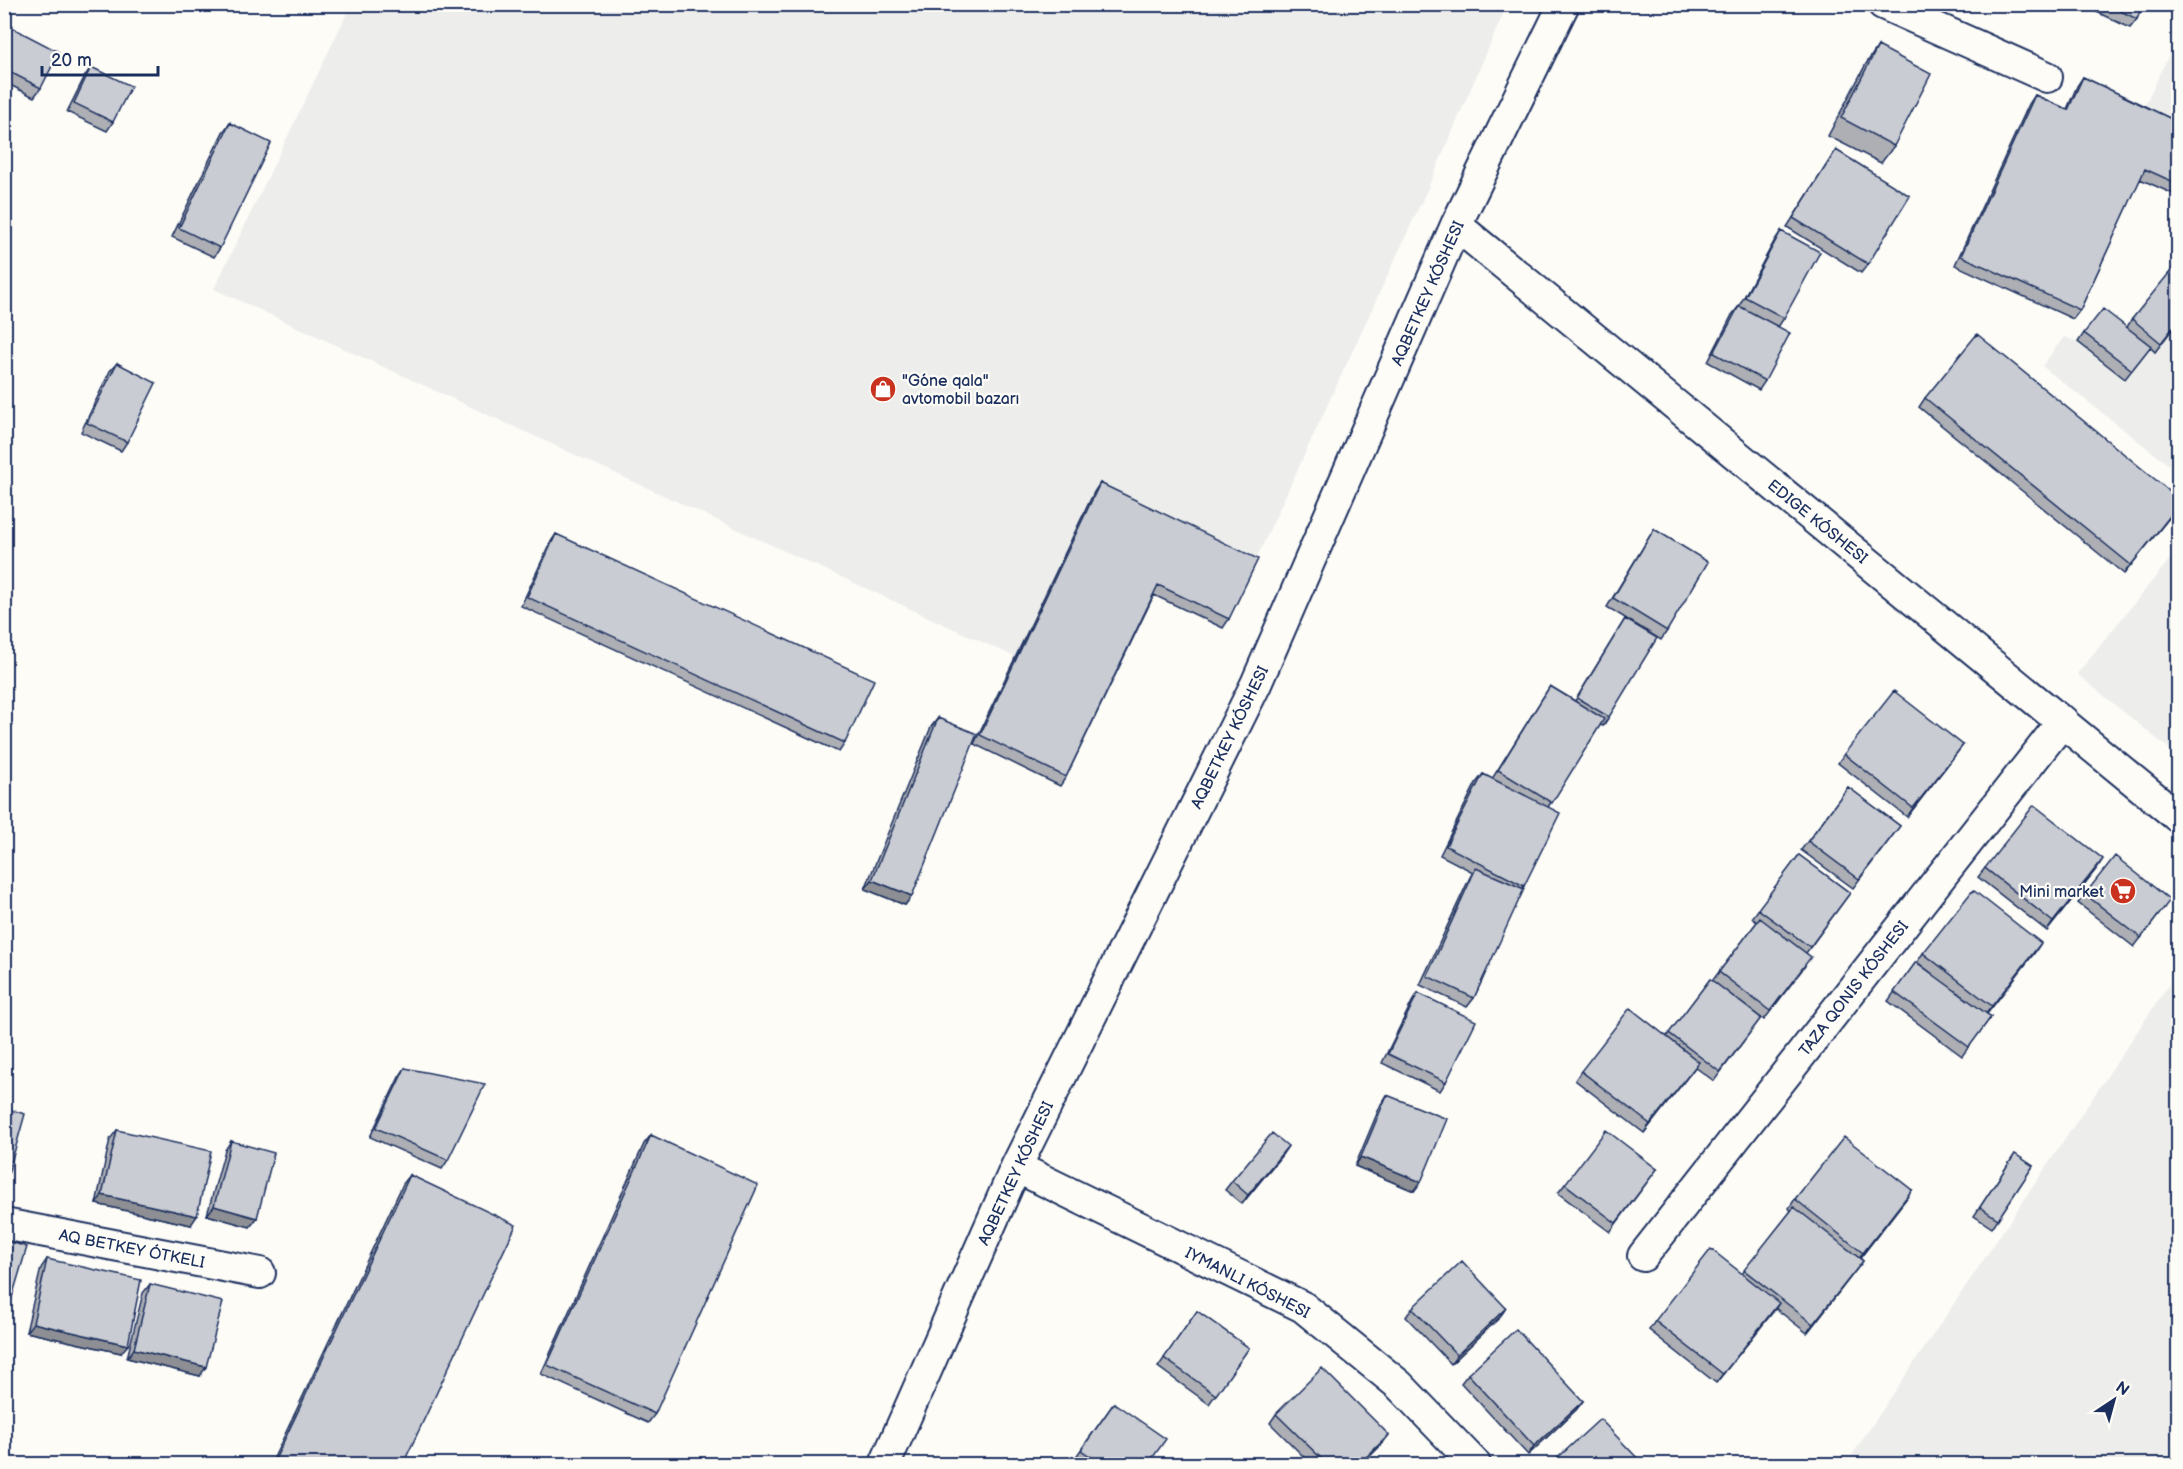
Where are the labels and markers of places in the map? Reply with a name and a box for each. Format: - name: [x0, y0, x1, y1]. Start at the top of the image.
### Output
- place label: "Góne qala" avtomobil bazarı: [902, 372, 1019, 409]
- shop icon: "Góne qala" avtomobil bazarı: [868, 374, 898, 404]
- supermarket icon: Mini market: [2108, 876, 2138, 906]
- place label: Mini market: [2019, 883, 2104, 902]

